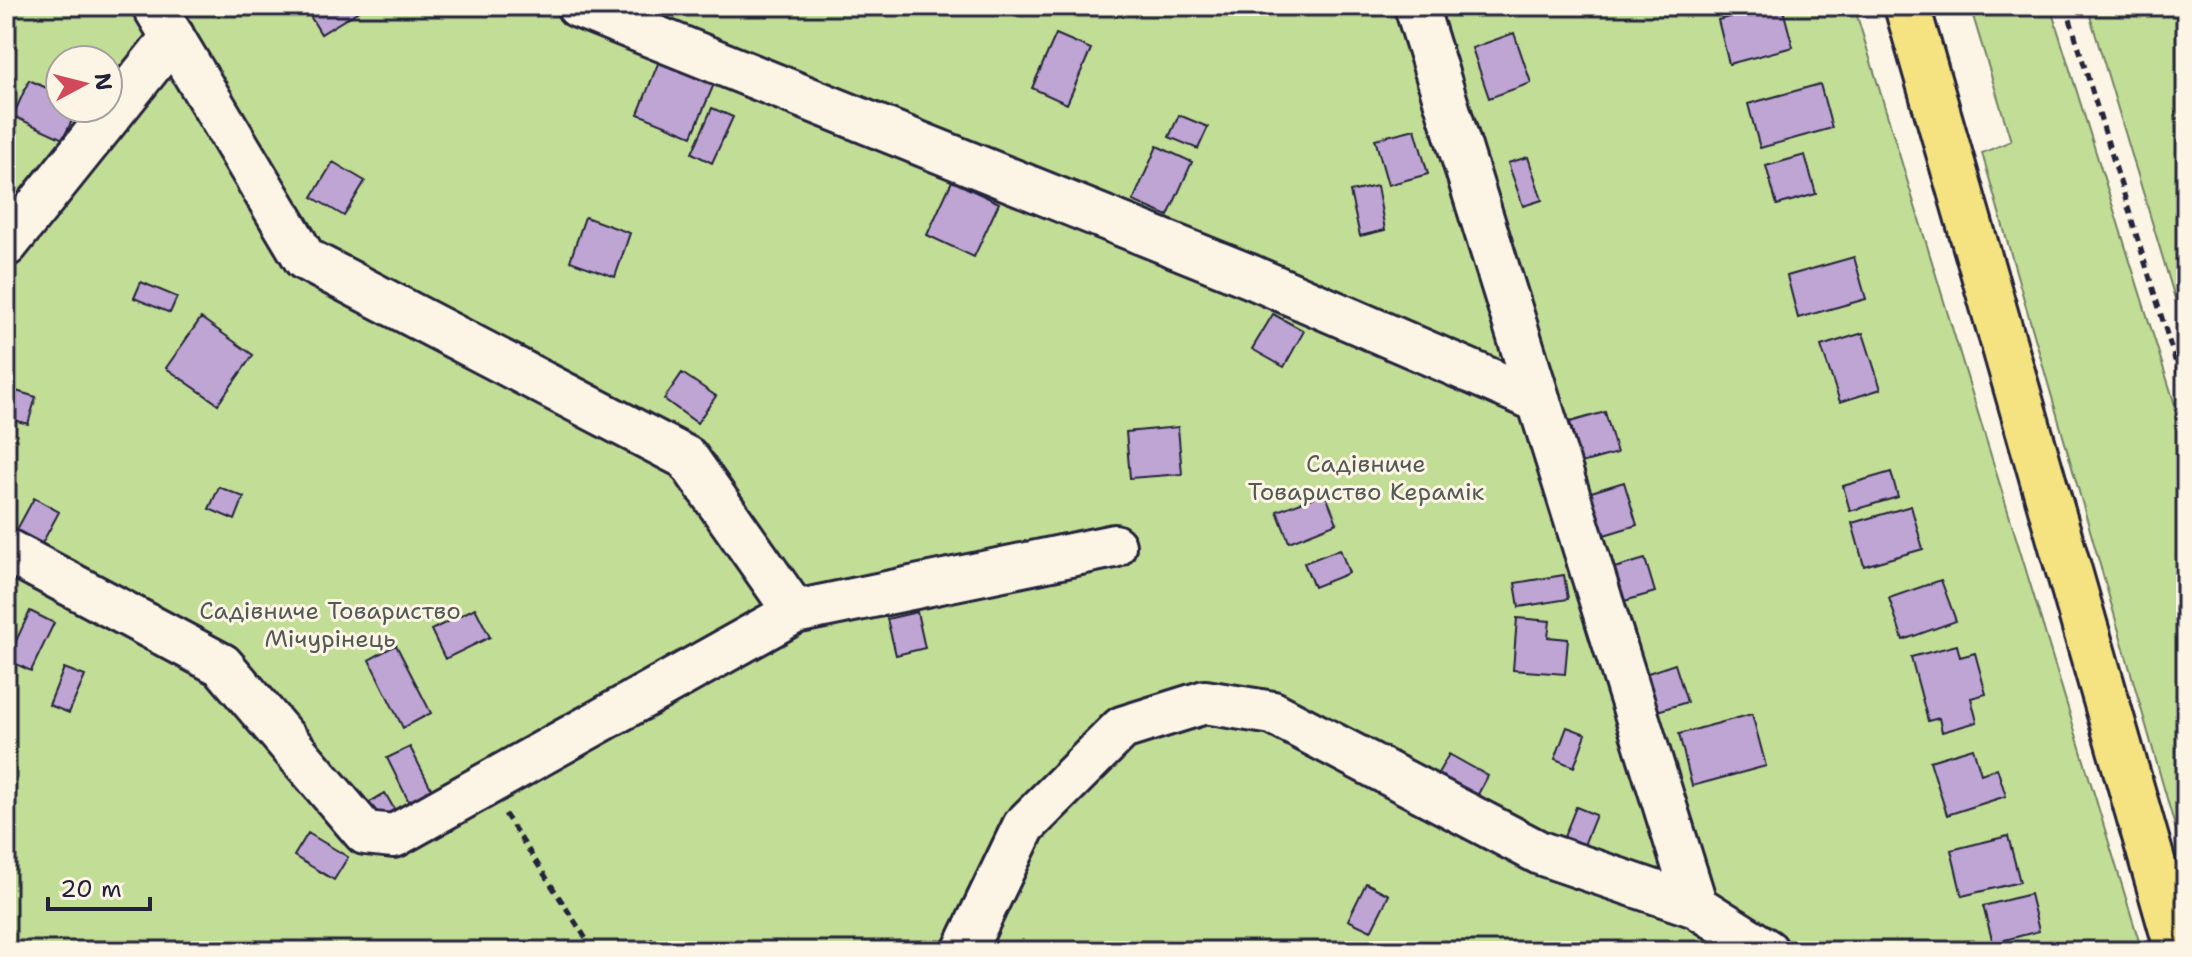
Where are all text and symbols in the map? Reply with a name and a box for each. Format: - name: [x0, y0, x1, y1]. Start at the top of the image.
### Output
- north arrow: [44, 44, 124, 124]
- text: N: [88, 71, 119, 92]
- park label: Садівниче Товариство Керамік: [1248, 448, 1484, 508]
- park label: Садівниче Товариство Мічурінець: [199, 595, 461, 655]
- scale bar: [48, 861, 150, 911]
- text: 20 m: [60, 873, 122, 905]

